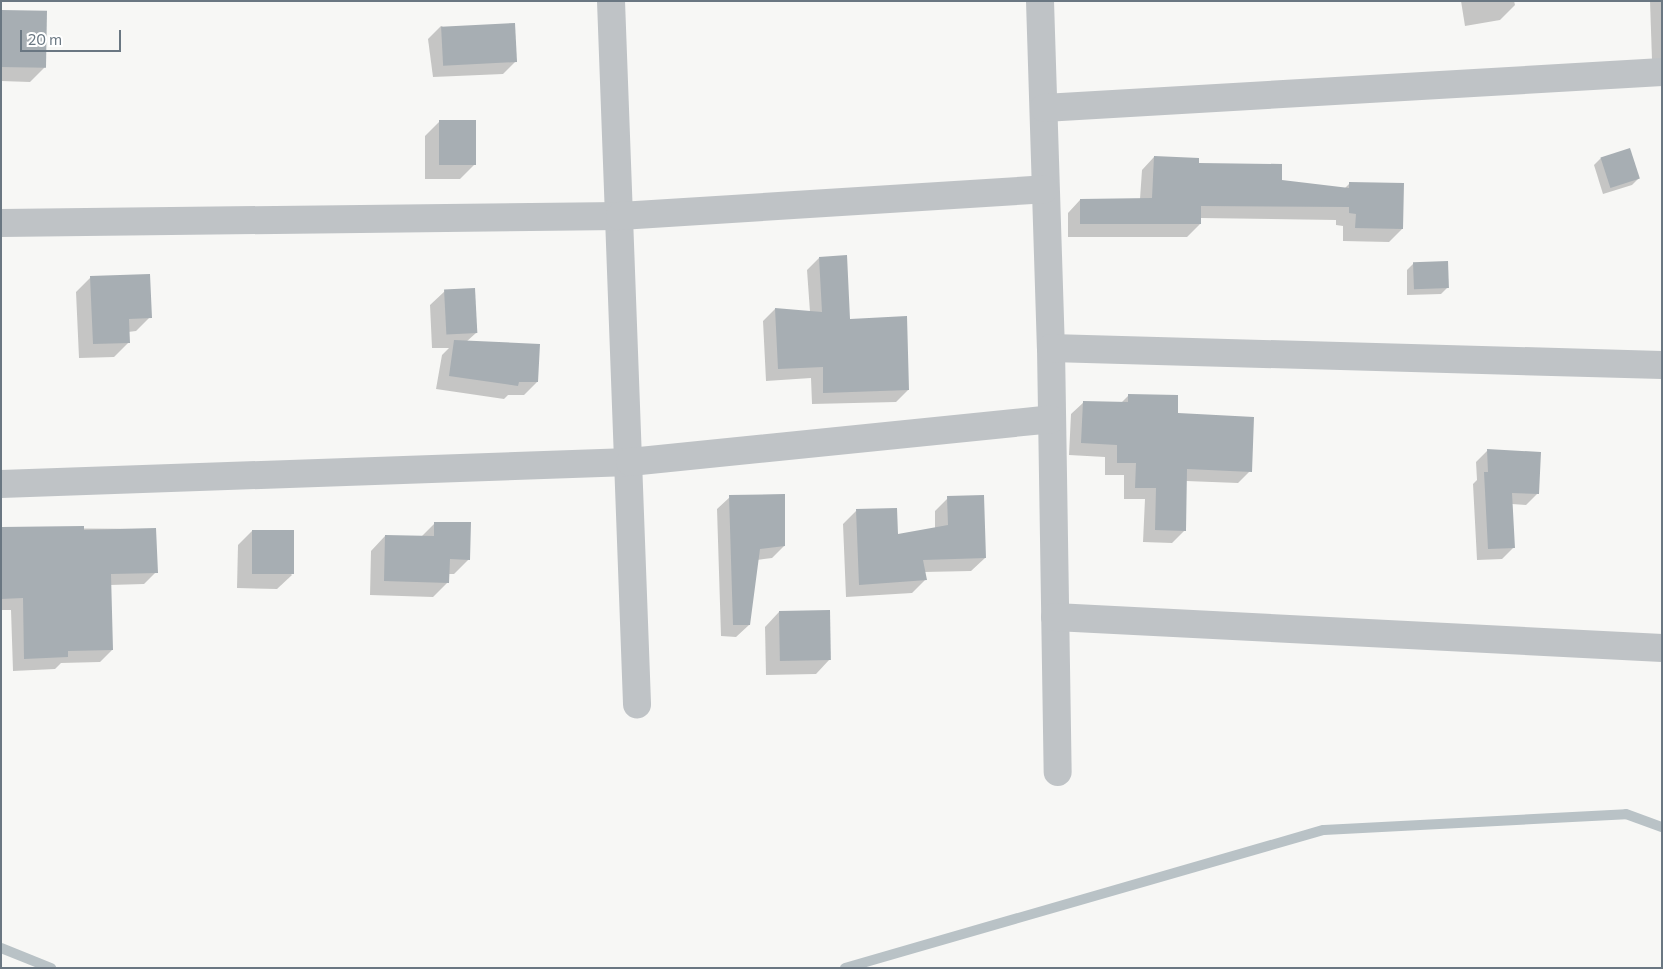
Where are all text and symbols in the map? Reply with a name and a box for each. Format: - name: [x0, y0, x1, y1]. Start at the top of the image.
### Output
- scale bar: [22, 20, 124, 52]
- text: 20 m: [28, 30, 62, 48]

